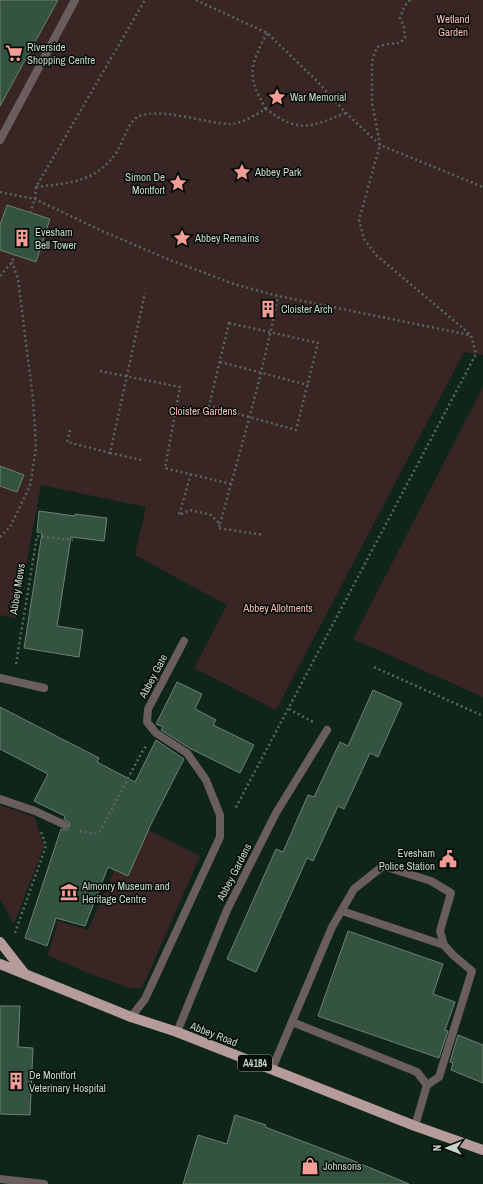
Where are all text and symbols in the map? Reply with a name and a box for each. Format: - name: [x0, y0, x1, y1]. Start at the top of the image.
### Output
- park label: Wetland Garden: [437, 12, 469, 39]
- place label: Riverside Shopping Centre: [27, 40, 95, 67]
- supermarket icon: Riverside Shopping Centre: [4, 43, 24, 63]
- place icon: War Memorial: [267, 87, 287, 107]
- place label: War Memorial: [290, 90, 346, 104]
- place icon: Abbey Park: [232, 162, 252, 182]
- place label: Abbey Park: [254, 165, 302, 179]
- place label: Simon De Montfort: [125, 170, 165, 197]
- place icon: Simon De Montfort: [168, 173, 188, 193]
- place label: Evesham Bell Tower: [35, 225, 76, 252]
- building icon: Evesham Bell Tower: [12, 228, 32, 248]
- place icon: Abbey Remains: [172, 228, 192, 248]
- place label: Abbey Remains: [194, 231, 260, 245]
- building icon: Cloister Arch: [258, 299, 278, 319]
- place label: Cloister Arch: [281, 302, 333, 316]
- park label: Cloister Gardens: [169, 404, 238, 418]
- street label: Abbey Mews: [6, 562, 28, 617]
- park label: Abbey Allotments: [242, 601, 313, 615]
- street label: Abbey Gate: [135, 652, 170, 701]
- street label: Abbey Gardens: [213, 840, 255, 904]
- place label: Evesham Police Station: [379, 846, 435, 873]
- public building icon: Evesham Police Station: [438, 849, 458, 869]
- place label: Almonry Museum and Heritage Centre: [81, 879, 170, 906]
- museum icon: Almonry Museum and Heritage Centre: [59, 882, 79, 902]
- street label: Abbey Road: [187, 1018, 240, 1049]
- road number: A4184: [238, 1055, 272, 1071]
- place label: De Montfort Veterinary Hospital: [29, 1068, 106, 1095]
- building icon: De Montfort Veterinary Hospital: [6, 1071, 26, 1091]
- north arrow: [427, 1128, 467, 1168]
- text: N: [430, 1145, 444, 1151]
- shop icon: Johnsons: [300, 1156, 320, 1176]
- place label: Johnsons: [323, 1159, 362, 1173]

